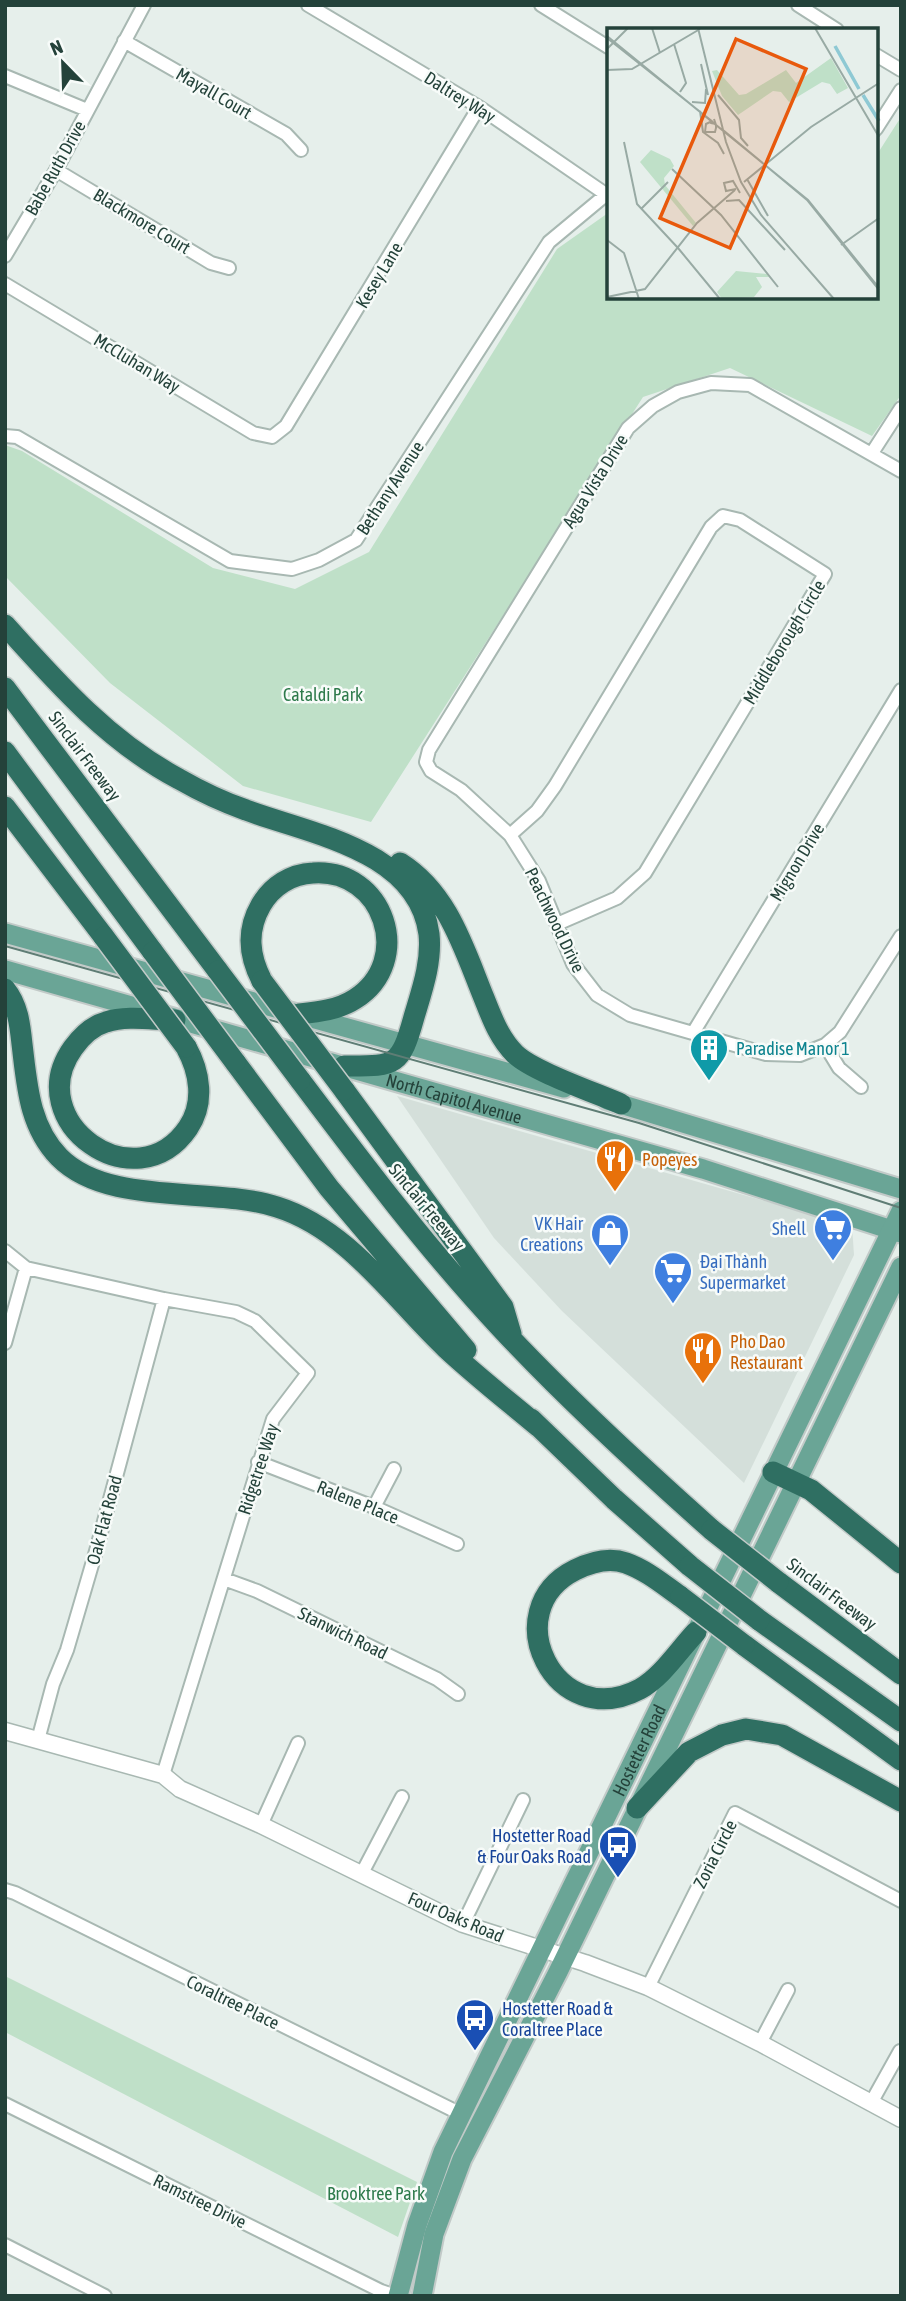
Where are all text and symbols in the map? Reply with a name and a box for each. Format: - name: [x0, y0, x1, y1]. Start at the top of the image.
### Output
- north arrow: [28, 28, 98, 98]
- inset map: [607, 28, 878, 299]
- text: N: [47, 35, 66, 60]
- street label: Mayall Court: [173, 63, 255, 123]
- street label: Daltrey Way: [421, 67, 499, 127]
- street label: Babe Ruth Drive: [20, 117, 90, 219]
- street label: Blackmore Court: [90, 184, 194, 258]
- street label: Kesey Lane: [351, 238, 407, 312]
- street label: McCluhan Way: [90, 329, 184, 397]
- street label: Agua Vista Drive: [558, 430, 632, 532]
- street label: Bethany Avenue: [352, 437, 428, 539]
- street label: Middleborough Circle: [739, 576, 829, 708]
- park label: Cataldi Park: [283, 684, 363, 705]
- street label: Sinclair Freeway: [44, 707, 126, 805]
- street label: Mignon Drive: [766, 819, 828, 905]
- street label: Peachwood Drive: [521, 864, 589, 976]
- building icon: Paradise Manor 1: [688, 1027, 730, 1082]
- place label: Paradise Manor 1: [736, 1038, 850, 1059]
- street label: North Capitol Avenue: [384, 1069, 525, 1127]
- restaurant icon: Popeyes: [594, 1138, 636, 1193]
- place label: Popeyes: [642, 1149, 697, 1170]
- street label: Sinclair Freeway: [385, 1159, 469, 1255]
- supermarket icon: Shell: [812, 1207, 854, 1262]
- shop icon: VK Hair Creations: [589, 1212, 631, 1267]
- place label: VK Hair Creations: [520, 1213, 584, 1255]
- place label: Shell: [772, 1218, 806, 1239]
- supermarket icon: Đại Thành Supermarket: [652, 1250, 694, 1305]
- place label: Đại Thành Supermarket: [700, 1251, 786, 1293]
- restaurant icon: Pho Dao Restaurant: [682, 1330, 724, 1385]
- place label: Pho Dao Restaurant: [730, 1331, 803, 1373]
- street label: Ridgetree Way: [233, 1421, 283, 1517]
- street label: Oak Flat Road: [82, 1473, 126, 1567]
- street label: Ralene Place: [314, 1476, 402, 1528]
- street label: Sinclair Freeway: [783, 1553, 881, 1635]
- street label: Stanwich Road: [295, 1602, 391, 1664]
- street label: Hostetter Road: [608, 1701, 670, 1799]
- street label: Zoria Circle: [689, 1816, 741, 1892]
- bus stop icon: Hostetter Road & Four Oaks Road: [597, 1824, 639, 1879]
- place label: Hostetter Road & Four Oaks Road: [477, 1825, 591, 1867]
- street label: Four Oaks Road: [405, 1887, 507, 1947]
- street label: Coraltree Place: [183, 1971, 283, 2033]
- bus stop icon: Hostetter Road & Coraltree Place: [454, 1997, 496, 2052]
- place label: Hostetter Road & Coraltree Place: [502, 1998, 613, 2040]
- street label: Ramstree Drive: [150, 2169, 250, 2233]
- park label: Brooktree Park: [327, 2183, 425, 2204]

